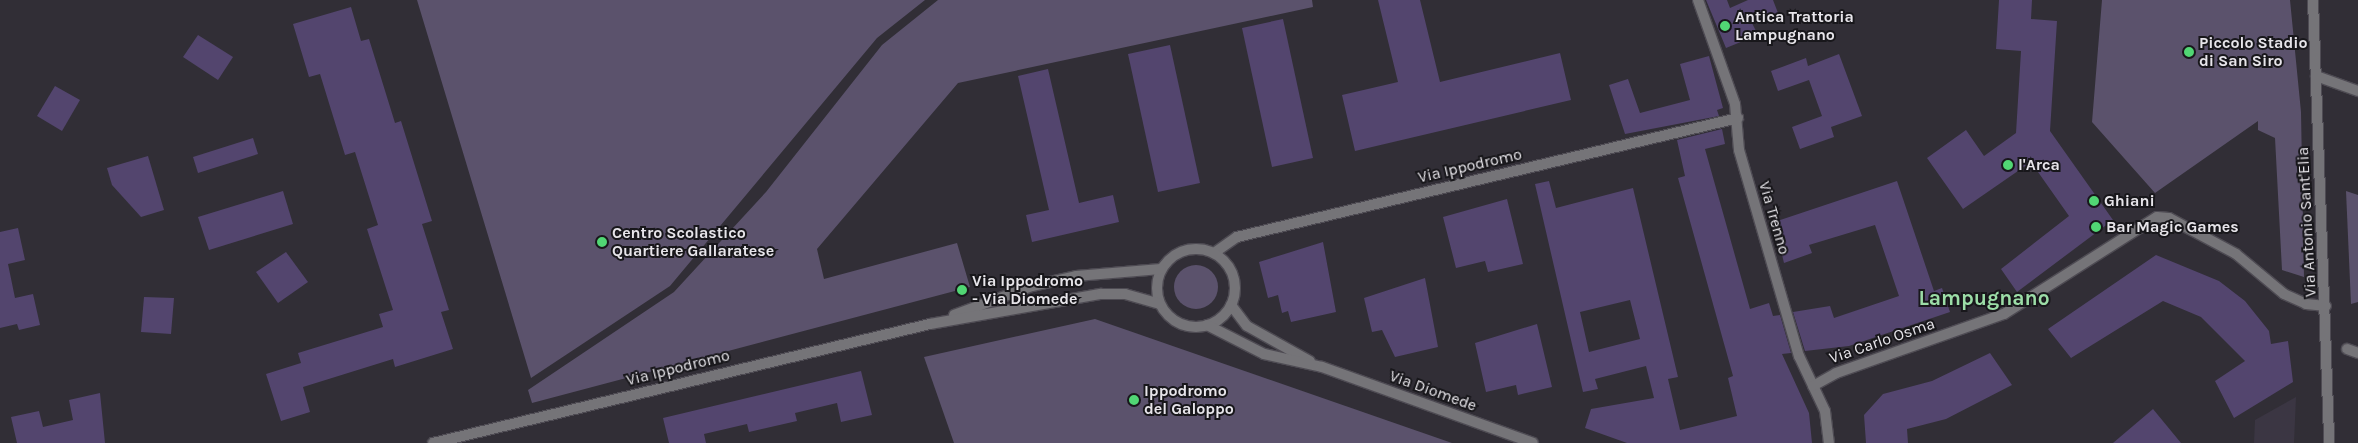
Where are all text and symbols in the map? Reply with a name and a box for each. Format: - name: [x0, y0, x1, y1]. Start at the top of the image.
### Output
- place label: Antica Trattoria Lampugnano: [1735, 7, 1854, 45]
- marker: Antica Trattoria Lampugnano: [1719, 20, 1731, 32]
- place label: Piccolo Stadio di San Siro: [2199, 33, 2308, 71]
- marker: Piccolo Stadio di San Siro: [2183, 46, 2195, 58]
- street label: Via Ippodromo: [1416, 145, 1524, 187]
- street label: Via Antonio Sant'Elia: [2293, 146, 2321, 298]
- place label: l'Arca: [2018, 155, 2060, 175]
- marker: l'Arca: [2002, 159, 2014, 171]
- street label: Via Trenno: [1754, 179, 1794, 257]
- place label: Ghiani: [2104, 191, 2155, 211]
- marker: Ghiani: [2088, 195, 2100, 207]
- place label: Bar Magic Games: [2106, 217, 2239, 237]
- marker: Bar Magic Games: [2090, 221, 2102, 233]
- place label: Centro Scolastico Quartiere Gallaratese: [612, 223, 774, 261]
- marker: Centro Scolastico Quartiere Gallaratese: [596, 236, 608, 248]
- place label: Via Ippodromo - Via Diomede: [972, 271, 1083, 309]
- marker: Via Ippodromo - Via Diomede: [956, 284, 968, 296]
- district label: Lampugnano: [1918, 285, 2050, 311]
- street label: Via Carlo Osma: [1827, 314, 1937, 368]
- street label: Via Ippodromo: [624, 346, 732, 390]
- street label: Via Diomede: [1387, 366, 1479, 416]
- place label: Ippodromo del Galoppo: [1144, 381, 1234, 419]
- marker: Ippodromo del Galoppo: [1128, 394, 1140, 406]

